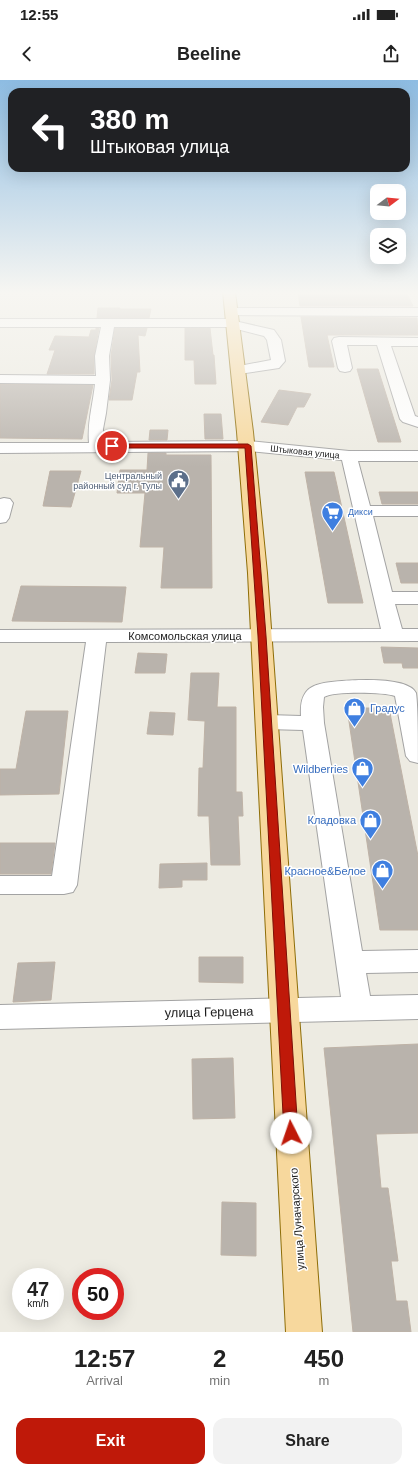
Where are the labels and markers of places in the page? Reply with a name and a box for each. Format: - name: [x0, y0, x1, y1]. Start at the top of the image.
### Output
- pin: [95, 429, 129, 463]
- public building icon: Центральный районный суд г. Тулы: [165, 468, 191, 501]
- place label: Центральный районный суд г. Тулы: [73, 471, 162, 491]
- supermarket icon: Дикси: [320, 499, 346, 532]
- place label: Дикси: [348, 507, 373, 517]
- shop icon: Градус: [341, 695, 367, 728]
- place label: Градус: [370, 702, 405, 714]
- shop icon: Wildberries: [350, 756, 376, 789]
- place label: Wildberries: [293, 763, 348, 775]
- shop icon: Кладовка: [358, 807, 384, 840]
- place label: Кладовка: [308, 814, 357, 826]
- shop icon: Красное&Белое: [369, 858, 395, 891]
- place label: Красное&Белое: [284, 865, 366, 877]

